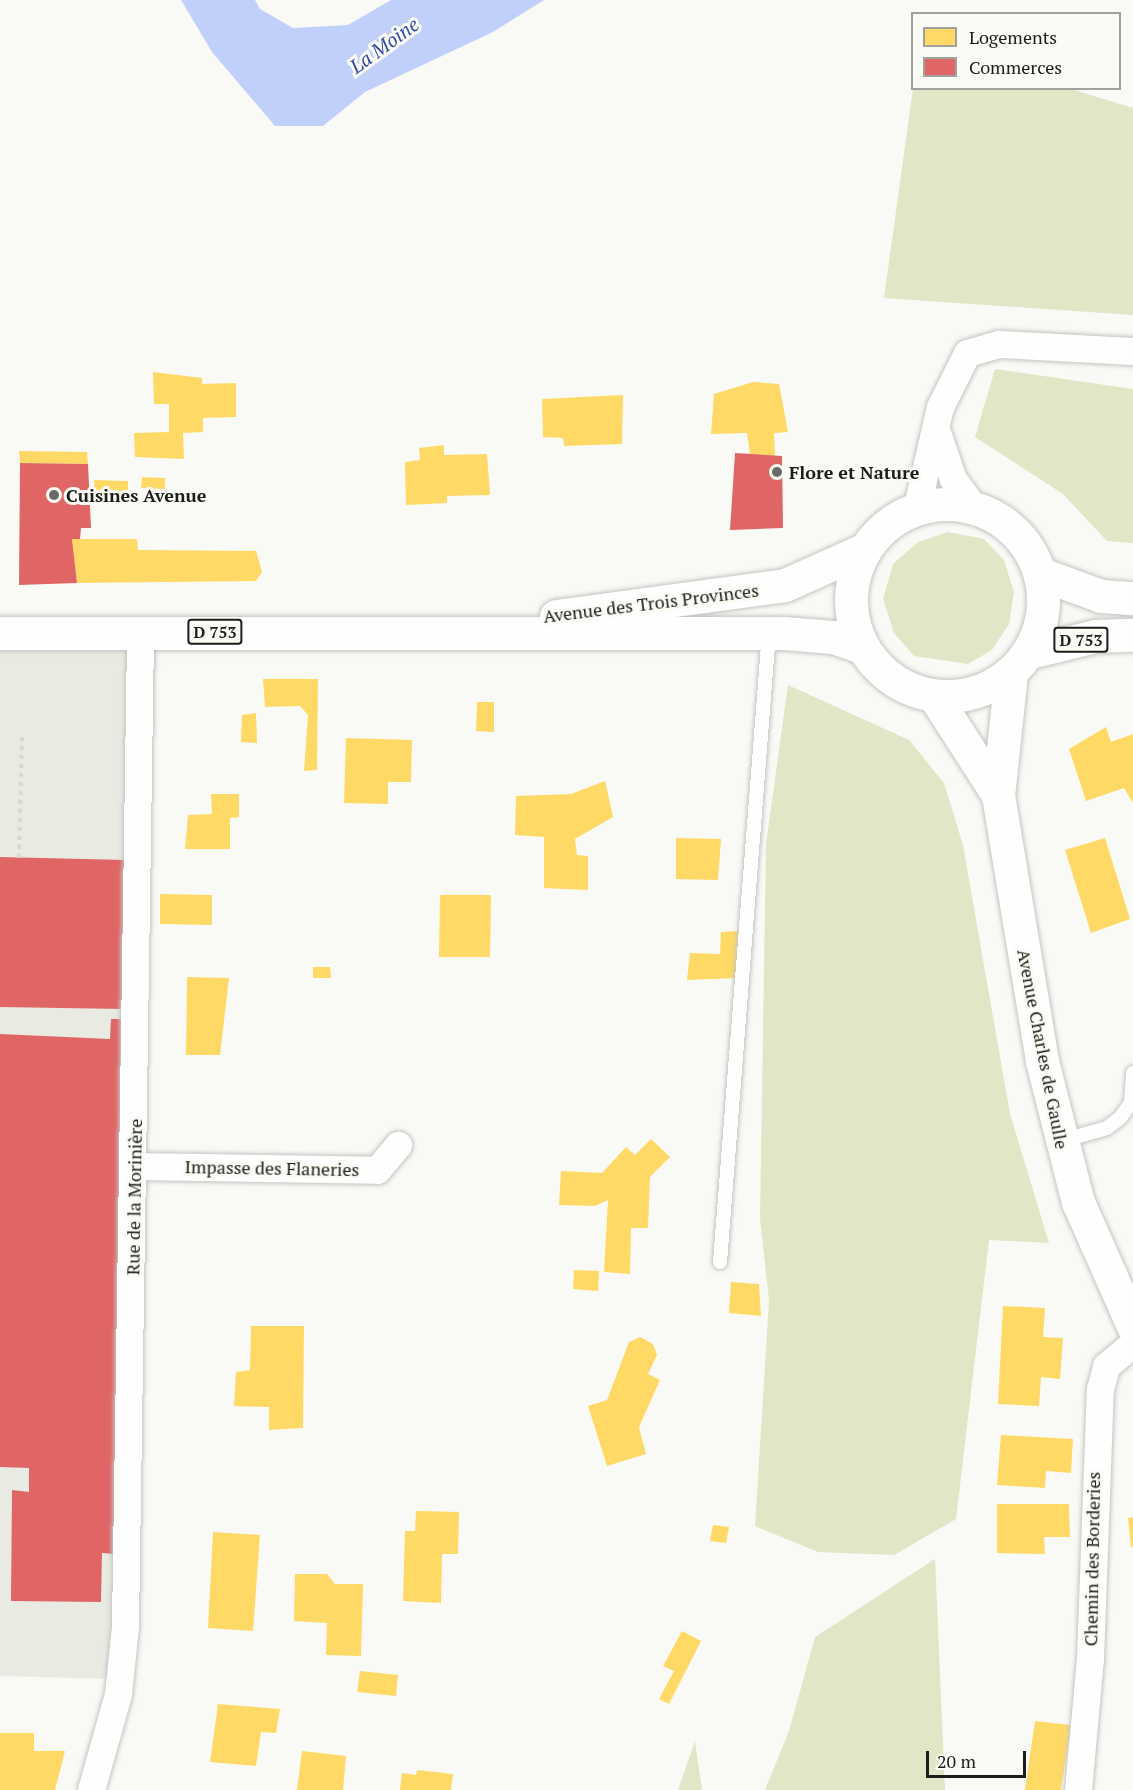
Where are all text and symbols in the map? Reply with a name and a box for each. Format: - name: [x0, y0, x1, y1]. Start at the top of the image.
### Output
- water label: La Moine: [345, 12, 423, 78]
- legend: [911, 12, 1121, 90]
- text: Logements: [969, 25, 1057, 49]
- text: Commerces: [969, 55, 1062, 79]
- place label: Flore et Nature: [789, 461, 919, 483]
- marker: Flore et Nature: [770, 465, 784, 479]
- place label: Cuisines Avenue: [66, 484, 207, 506]
- marker: Cuisines Avenue: [47, 488, 61, 502]
- street label: Avenue des Trois Provinces: [542, 579, 760, 627]
- road number: D 753: [186, 619, 244, 645]
- road number: D 753: [1052, 627, 1110, 653]
- street label: Avenue Charles de Gaulle: [1013, 947, 1073, 1151]
- street label: Rue de la Morinière: [122, 1119, 146, 1275]
- street label: Impasse des Flaneries: [185, 1156, 359, 1180]
- street label: Chemin des Borderies: [1080, 1472, 1104, 1646]
- scale bar: [929, 1739, 1030, 1777]
- text: 20 m: [937, 1749, 976, 1773]

